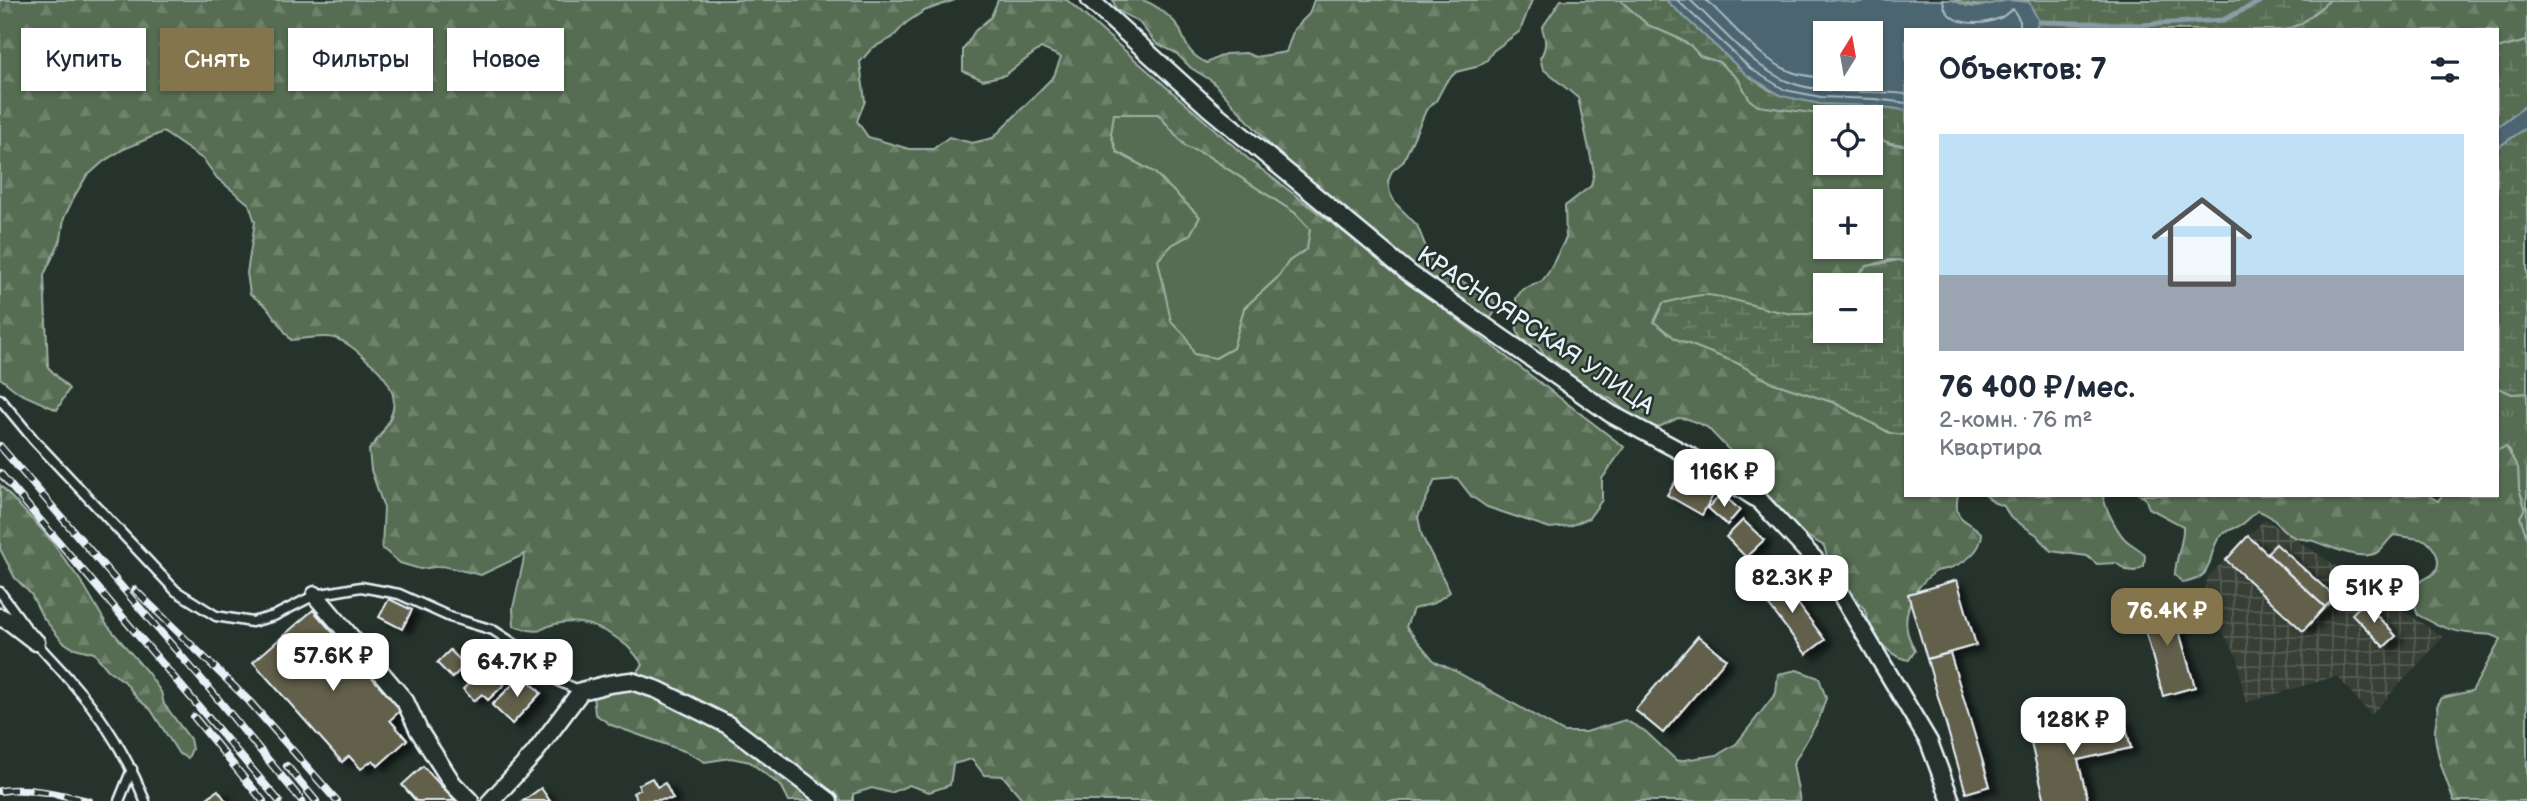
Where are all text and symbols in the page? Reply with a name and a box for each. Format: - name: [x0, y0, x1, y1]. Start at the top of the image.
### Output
- north arrow: [1813, 21, 1883, 91]
- map controls: [1813, 21, 1883, 343]
- chip: Купить: [21, 28, 146, 91]
- chip: Снять: [160, 28, 274, 91]
- chip: Фильтры: [288, 28, 433, 91]
- chip: Новое: [447, 28, 564, 91]
- icon: filters: [2426, 51, 2464, 89]
- text: Объектов: 7: [1939, 52, 2107, 88]
- button: locate: [1813, 105, 1883, 175]
- icon: home: [2139, 179, 2265, 305]
- button: +: [1813, 189, 1883, 259]
- street label: КРАСНОЯРСКАЯ УЛИЦА: [1412, 240, 1660, 421]
- button: −: [1813, 273, 1883, 343]
- text: 76 400 ₽/мес.: [1939, 370, 2135, 406]
- text: 2-комн. · 76 m²: [1939, 406, 2092, 434]
- text: Квартира: [1939, 434, 2042, 462]
- pin: 116K ₽: [1667, 449, 1781, 509]
- text: 116K ₽: [1690, 458, 1758, 486]
- pin: 82.3K ₽: [1727, 556, 1857, 615]
- text: 82.3K ₽: [1751, 564, 1833, 592]
- pin: 51K ₽: [2325, 566, 2423, 625]
- text: 51K ₽: [2345, 574, 2403, 602]
- pin: 76.4K ₽: [2102, 588, 2232, 648]
- text: 76.4K ₽: [2127, 597, 2207, 625]
- pin: 57.6K ₽: [268, 634, 398, 693]
- pin: 64.7K ₽: [452, 640, 582, 699]
- text: 57.6K ₽: [293, 642, 373, 670]
- text: 64.7K ₽: [477, 648, 557, 676]
- pin: 128K ₽: [2016, 698, 2130, 757]
- text: 128K ₽: [2037, 706, 2109, 734]

